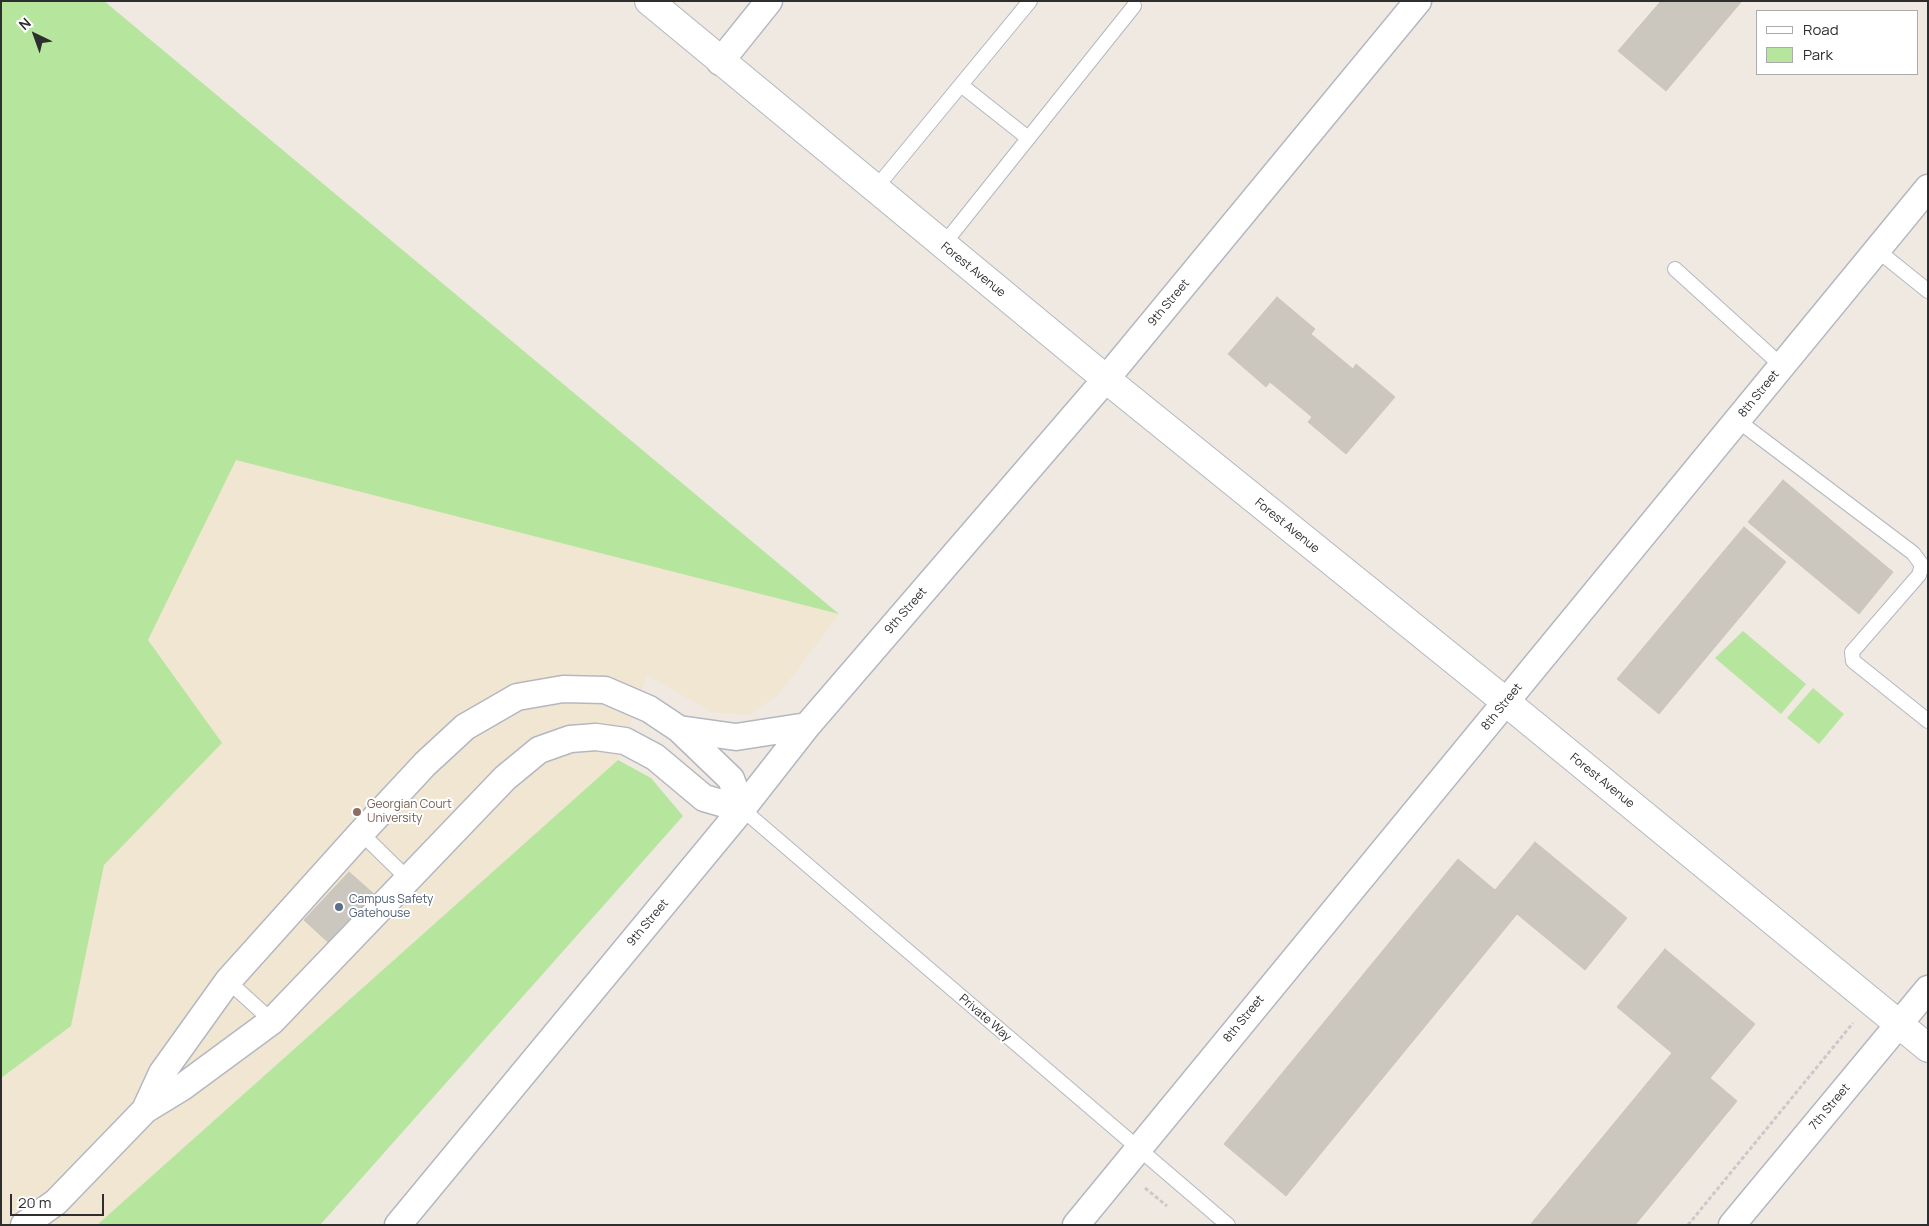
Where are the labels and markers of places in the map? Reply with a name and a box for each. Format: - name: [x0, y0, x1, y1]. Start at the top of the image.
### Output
- place label: Georgian Court University: [367, 798, 452, 826]
- marker: Georgian Court University: [351, 806, 363, 818]
- place label: Campus Safety Gatehouse: [349, 893, 433, 921]
- marker: Campus Safety Gatehouse: [333, 901, 345, 913]

